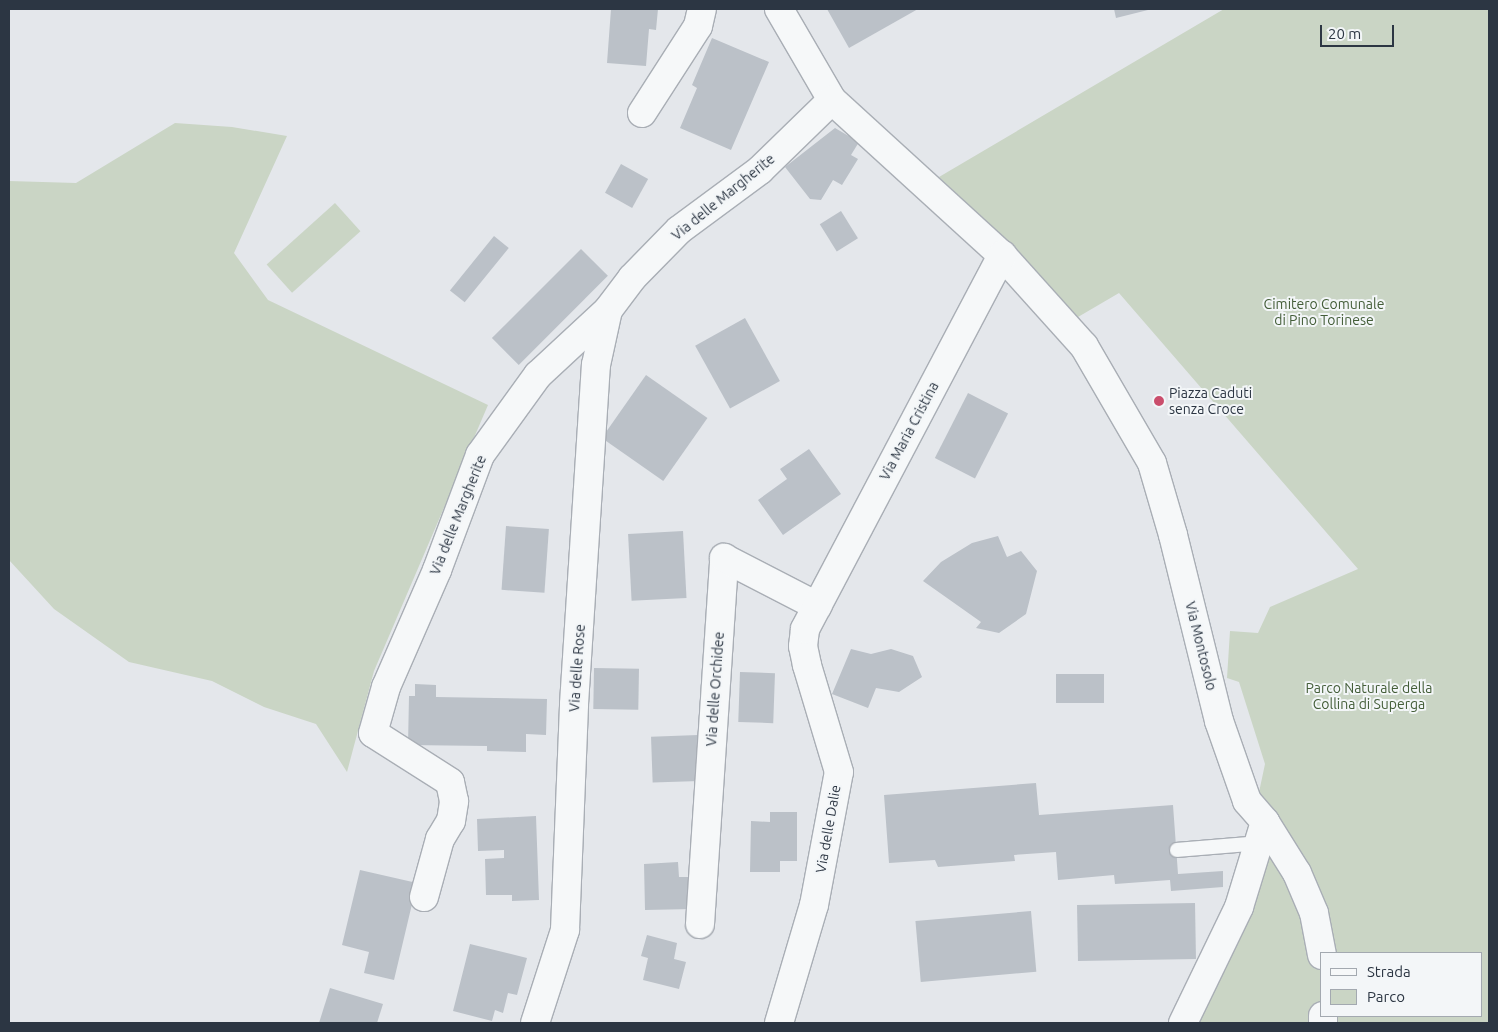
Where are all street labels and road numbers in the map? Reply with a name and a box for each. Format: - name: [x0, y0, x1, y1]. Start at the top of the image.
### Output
- street label: Via delle Margherite: [668, 150, 778, 244]
- street label: Via Maria Cristina: [876, 379, 942, 483]
- street label: Via delle Margherite: [426, 453, 490, 577]
- street label: Via Montosolo: [1182, 600, 1220, 692]
- street label: Via delle Rose: [566, 624, 588, 712]
- street label: Via delle Orchidee: [703, 631, 727, 747]
- street label: Via delle Dalie: [812, 784, 844, 874]

